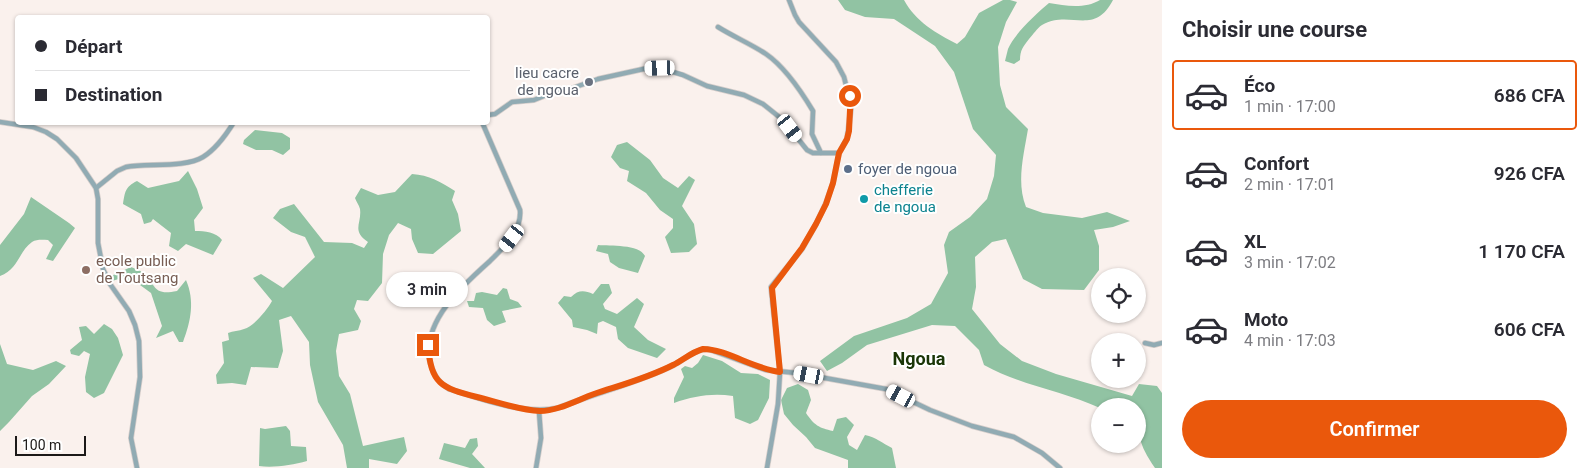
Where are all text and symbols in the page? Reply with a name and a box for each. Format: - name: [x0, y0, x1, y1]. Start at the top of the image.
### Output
- text: Choisir une course: [1182, 17, 1367, 42]
- text: Départ: [65, 35, 122, 58]
- car: [644, 60, 675, 76]
- place label: lieu cacre de ngoua: [515, 64, 579, 99]
- icon: car: [1184, 73, 1229, 118]
- text: Éco: [1244, 74, 1275, 97]
- marker: lieu cacre de ngoua: [583, 76, 595, 88]
- text: Destination: [65, 83, 162, 106]
- text: 686 CFA: [1494, 84, 1565, 107]
- route start: [839, 85, 861, 107]
- text: 1 min · 17:00: [1244, 97, 1336, 116]
- car: [774, 112, 805, 144]
- icon: car: [1184, 151, 1229, 196]
- text: Confort: [1244, 152, 1309, 175]
- place label: foyer de ngoua: [858, 160, 957, 178]
- text: 926 CFA: [1494, 162, 1565, 185]
- marker: foyer de ngoua: [842, 163, 854, 175]
- text: 2 min · 17:01: [1244, 175, 1336, 194]
- place label: chefferie de ngoua: [874, 181, 936, 216]
- marker: chefferie de ngoua: [858, 193, 870, 205]
- car: [496, 222, 527, 254]
- icon: car: [1184, 229, 1229, 274]
- text: XL: [1244, 230, 1266, 253]
- text: 1 170 CFA: [1478, 240, 1565, 263]
- place label: ecole public de Toutsang: [96, 252, 178, 287]
- text: 3 min · 17:02: [1244, 253, 1336, 272]
- marker: ecole public de Toutsang: [80, 264, 92, 276]
- map controls: [1091, 268, 1146, 453]
- button: locate: [1091, 268, 1146, 323]
- callout: 3 min: [387, 272, 469, 308]
- text: 3 min: [407, 280, 447, 299]
- icon: car: [1184, 307, 1229, 352]
- text: Moto: [1244, 308, 1288, 331]
- text: 606 CFA: [1494, 318, 1565, 341]
- text: 4 min · 17:03: [1244, 331, 1336, 350]
- button: +: [1091, 333, 1146, 388]
- route end: [417, 334, 439, 356]
- district label: Ngoua: [893, 348, 946, 369]
- car: [792, 365, 825, 385]
- car: [884, 382, 917, 410]
- button: −: [1091, 398, 1146, 453]
- button: Confirmer: [1182, 400, 1567, 458]
- scale bar: [15, 433, 86, 456]
- text: 100 m: [22, 437, 61, 453]

